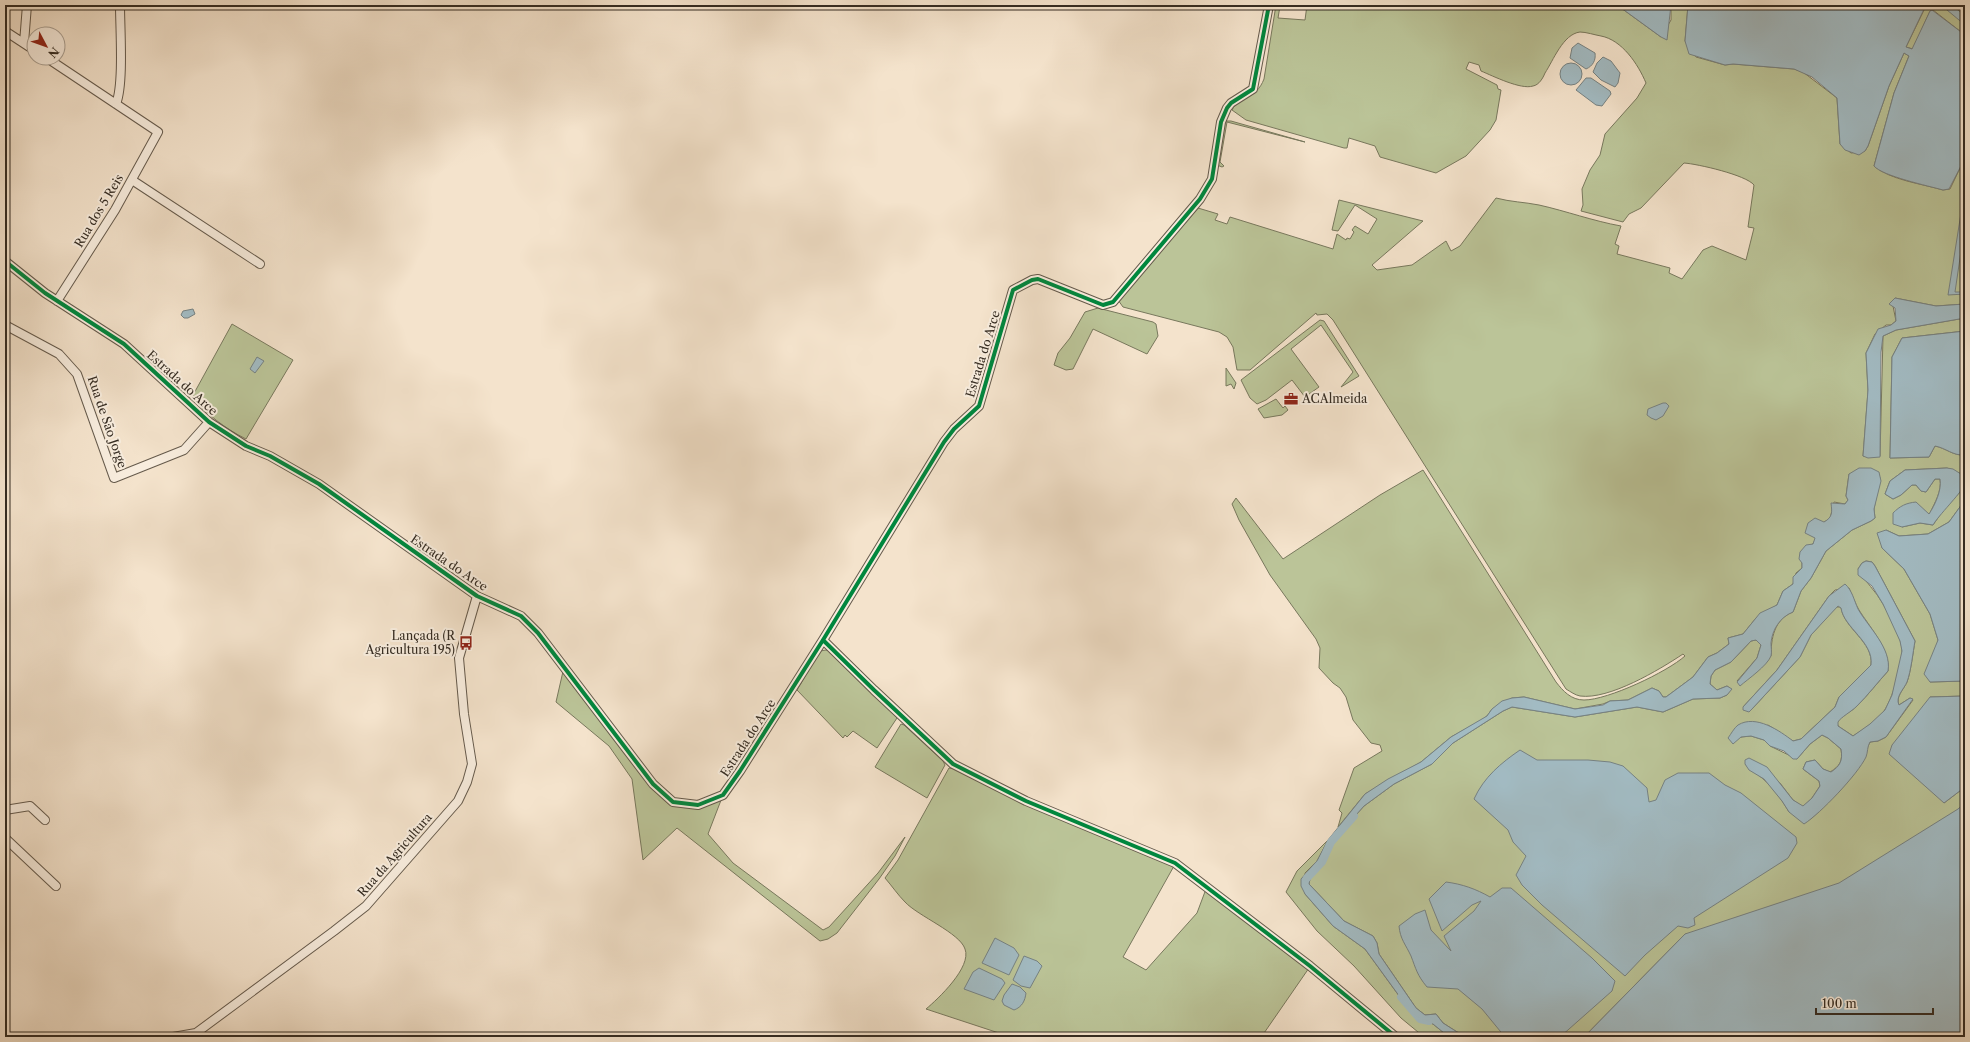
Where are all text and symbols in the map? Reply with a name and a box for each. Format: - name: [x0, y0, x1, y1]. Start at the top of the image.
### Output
- north arrow: [26, 26, 66, 66]
- text: N: [45, 44, 62, 61]
- street label: Rua dos 5 Reis: [71, 171, 126, 250]
- street label: Estrada do Arce: [962, 308, 1003, 399]
- street label: Estrada do Arce: [144, 347, 221, 418]
- street label: Rua de São Jorge: [85, 374, 130, 470]
- office icon: ACAlmeida: [1283, 391, 1299, 407]
- place label: ACAlmeida: [1301, 391, 1368, 406]
- street label: Estrada do Arce: [408, 531, 491, 594]
- place label: Lançada (R Agricultura 195): [365, 628, 456, 657]
- bus stop icon: Lançada (R Agricultura 195): [458, 635, 474, 651]
- street label: Estrada do Arce: [717, 696, 778, 780]
- street label: Rua da Agricultura: [354, 809, 435, 900]
- scale bar: [1816, 990, 1933, 1016]
- text: 100 m: [1822, 996, 1857, 1011]

